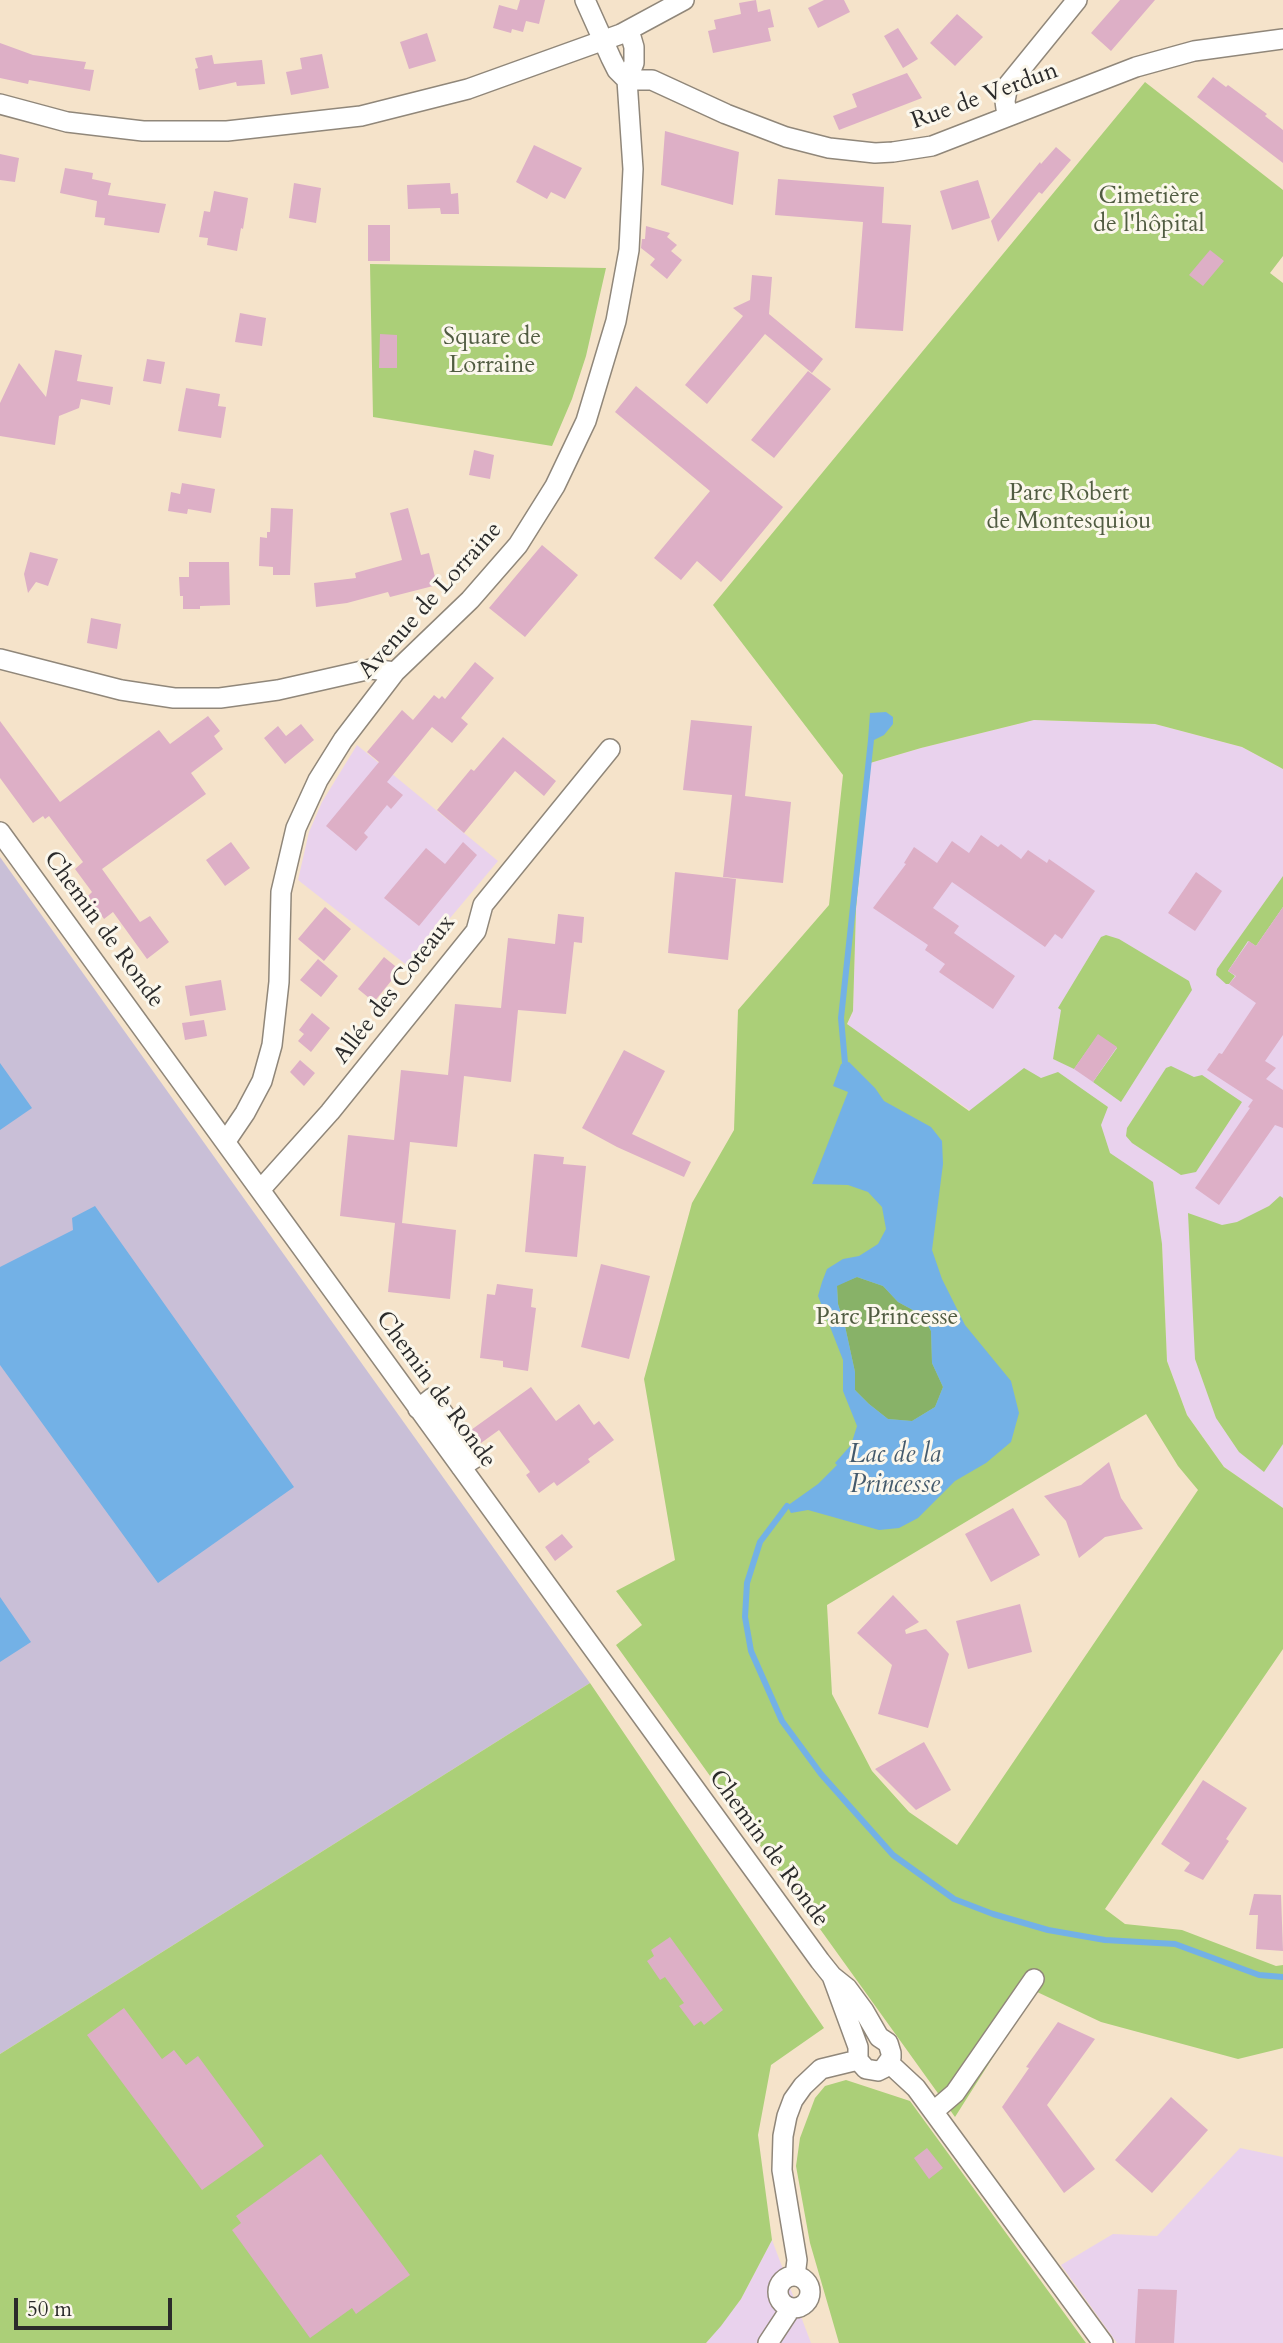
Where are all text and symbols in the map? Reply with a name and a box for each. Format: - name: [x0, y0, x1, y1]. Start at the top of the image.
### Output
- street label: Rue de Verdun: [908, 57, 1062, 137]
- park label: Cimetière de l'hôpital: [1093, 183, 1205, 239]
- park label: Square de Lorraine: [443, 324, 541, 380]
- park label: Parc Robert de Montesquiou: [987, 480, 1151, 536]
- street label: Avenue de Lorraine: [353, 517, 509, 685]
- street label: Chemin de Ronde: [37, 846, 169, 1014]
- street label: Allée des Coteaux: [328, 910, 462, 1070]
- park label: Parc Princesse: [816, 1304, 958, 1332]
- street label: Chemin de Ronde: [369, 1306, 501, 1474]
- water label: Lac de la Princesse: [849, 1440, 941, 1502]
- street label: Chemin de Ronde: [702, 1765, 834, 1933]
- scale bar: [18, 2284, 175, 2328]
- text: 50 m: [27, 2295, 72, 2324]

